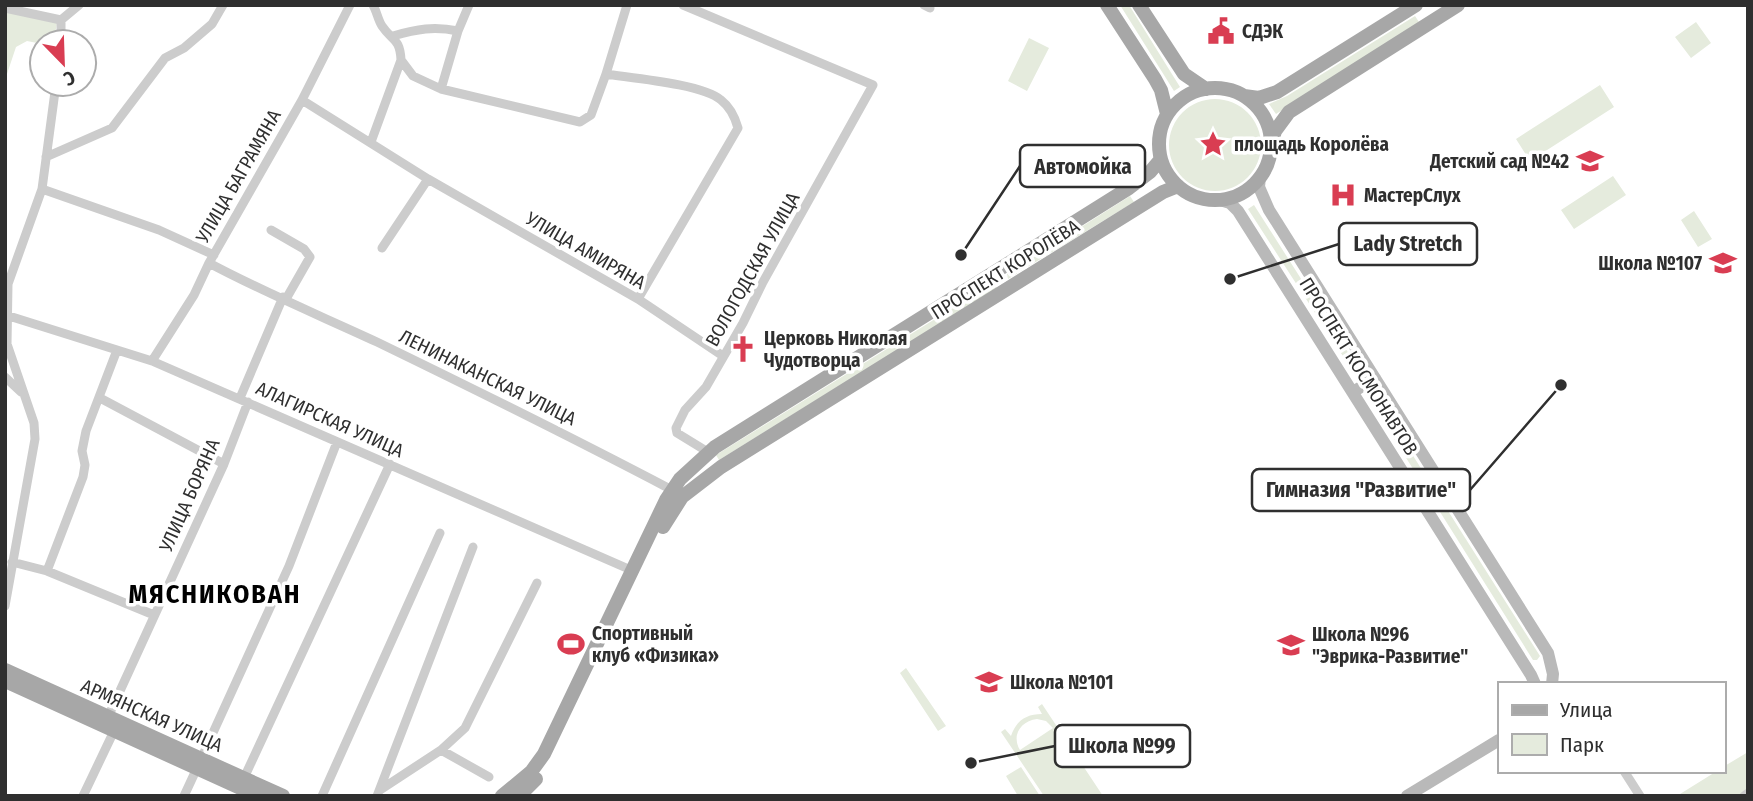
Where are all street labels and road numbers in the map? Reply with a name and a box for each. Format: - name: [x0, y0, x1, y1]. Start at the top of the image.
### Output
- street label: УЛИЦА БАГРАМЯНА: [190, 105, 286, 248]
- street label: ВОЛОГОДСКАЯ УЛИЦА: [701, 188, 804, 350]
- street label: УЛИЦА АМИРЯНА: [521, 206, 650, 294]
- street label: ПРОСПЕКТ КОРОЛЁВА: [927, 215, 1084, 324]
- street label: ПРОСПЕКТ КОСМОНАВТОВ: [1294, 273, 1423, 459]
- street label: ЛЕНИНАКАНСКАЯ УЛИЦА: [396, 325, 580, 430]
- street label: АЛАГИРСКАЯ УЛИЦА: [252, 377, 407, 462]
- street label: УЛИЦА БОРЯНА: [154, 435, 225, 556]
- street label: АРМЯНСКАЯ УЛИЦА: [77, 674, 226, 757]

